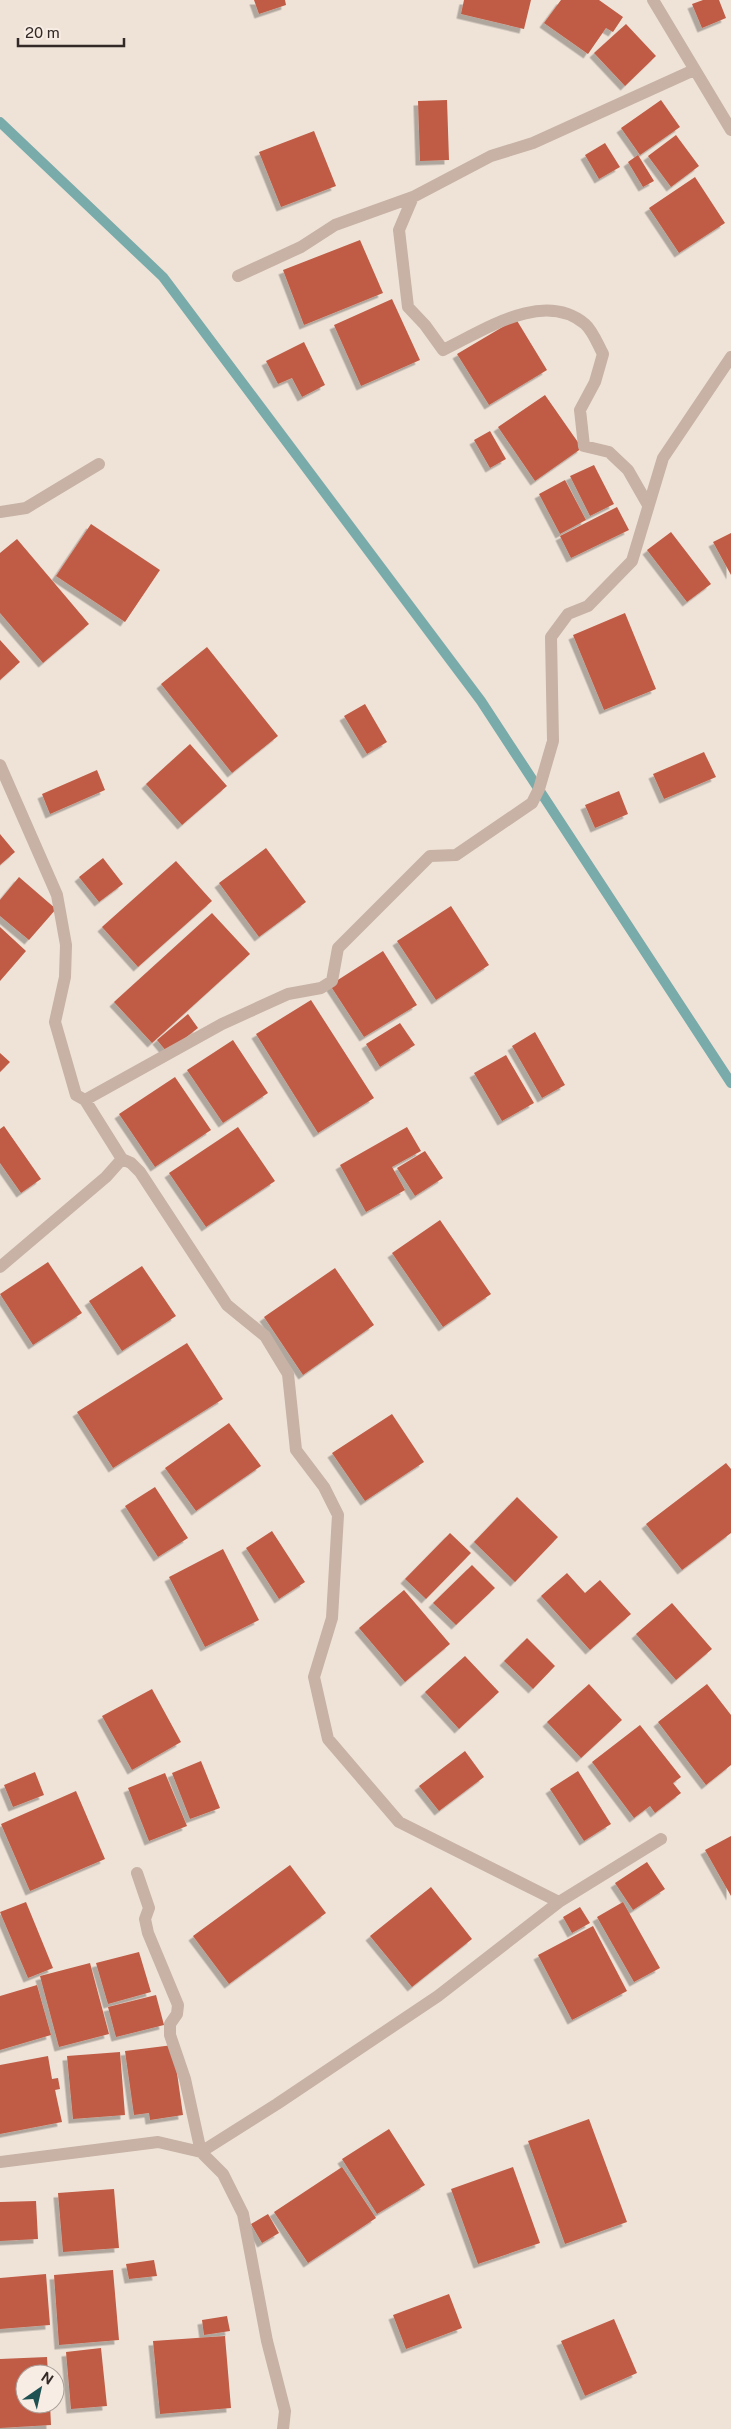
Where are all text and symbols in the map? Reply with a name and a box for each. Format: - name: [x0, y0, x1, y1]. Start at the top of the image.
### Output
- scale bar: [18, 15, 124, 47]
- text: 20 m: [25, 24, 60, 41]
- north arrow: [15, 2364, 65, 2414]
- text: N: [38, 2369, 56, 2388]

